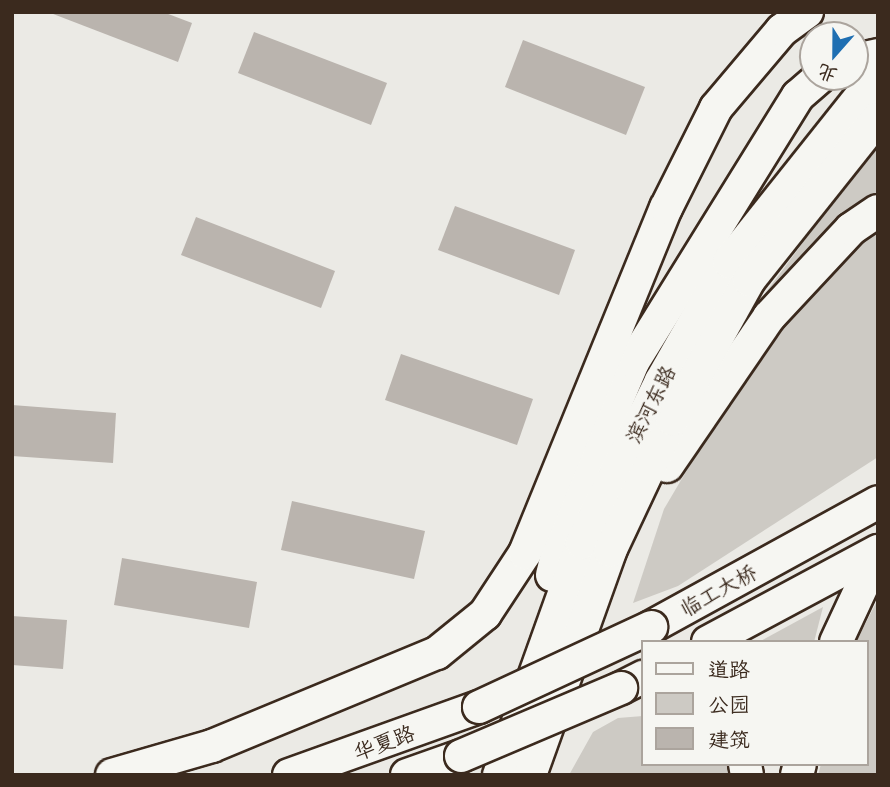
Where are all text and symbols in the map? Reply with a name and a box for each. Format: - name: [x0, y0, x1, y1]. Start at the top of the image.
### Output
- north arrow: [799, 21, 869, 91]
- text: 北: [814, 59, 840, 89]
- street label: 滨河东路: [620, 361, 680, 447]
- street label: 临工大桥: [675, 559, 761, 621]
- legend: [642, 640, 869, 766]
- text: 道路: [708, 655, 750, 682]
- text: 公园: [708, 690, 750, 717]
- street label: 华夏路: [350, 719, 418, 765]
- text: 建筑: [708, 725, 750, 752]

